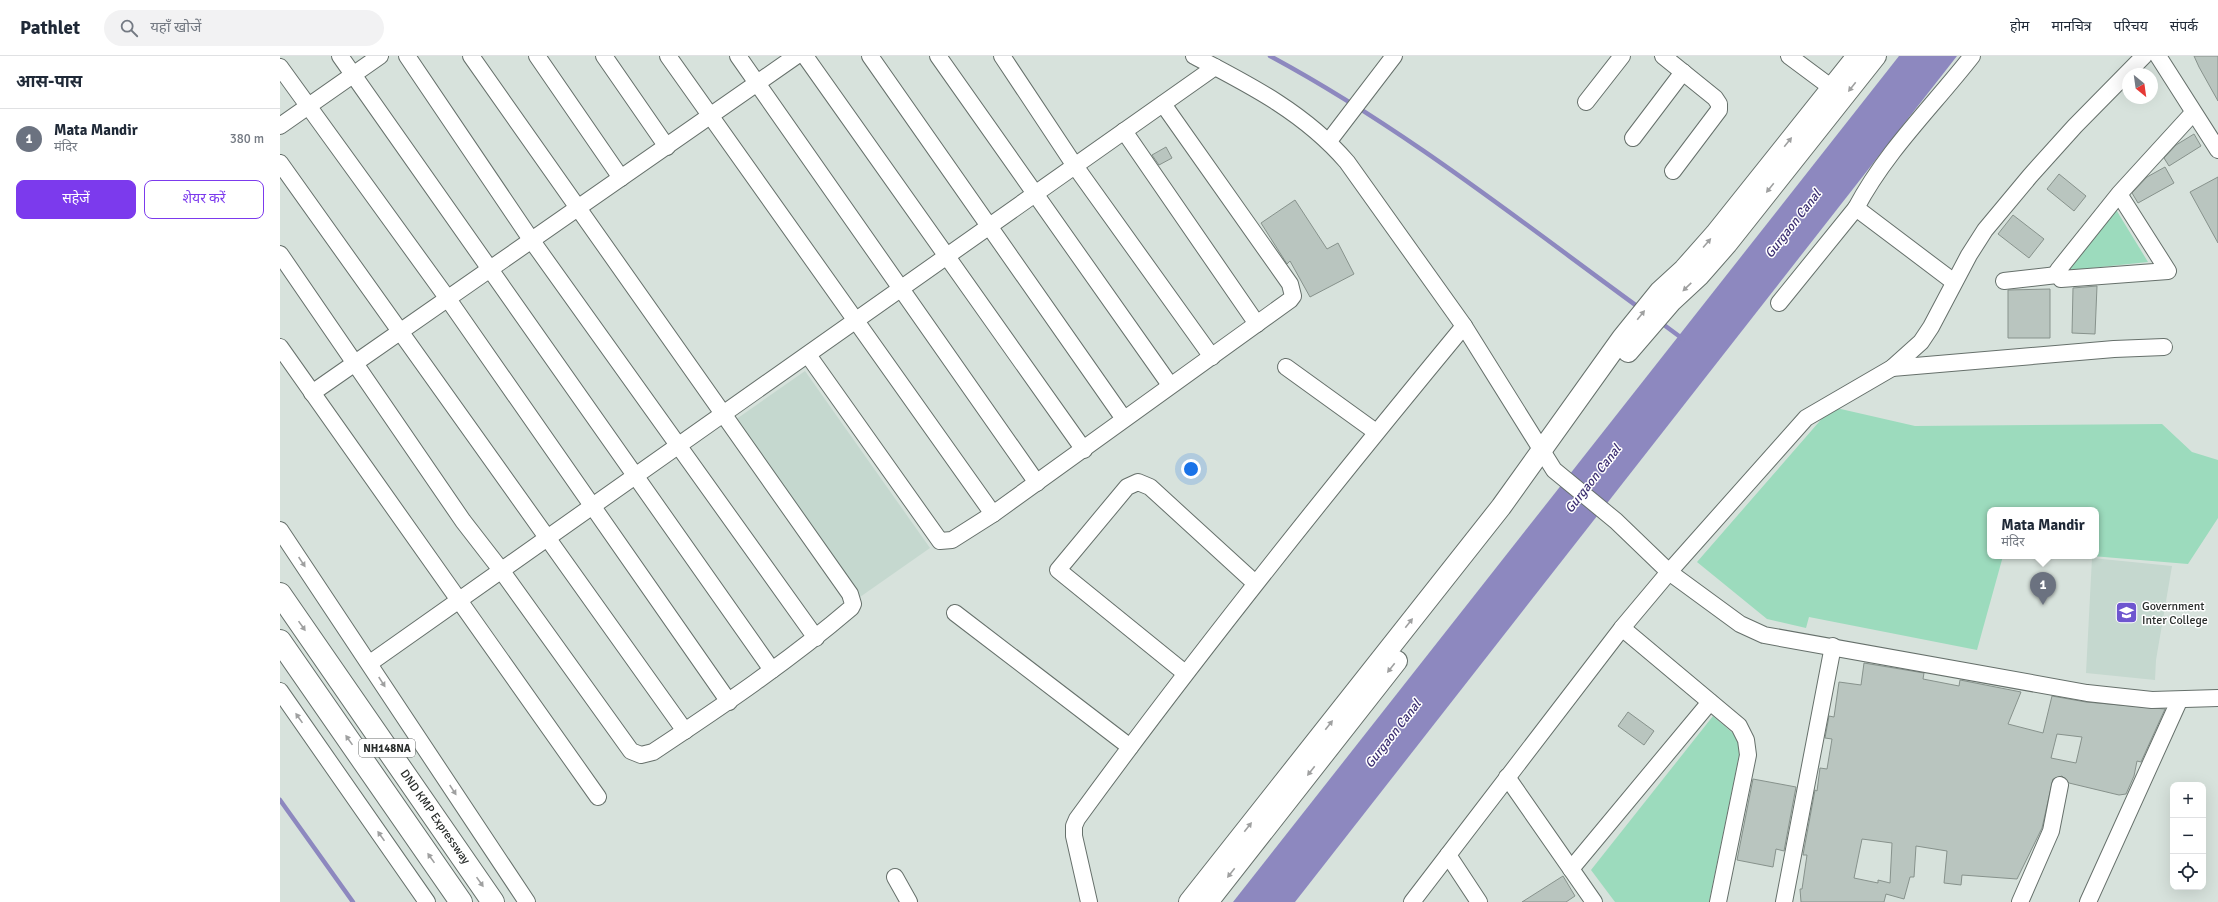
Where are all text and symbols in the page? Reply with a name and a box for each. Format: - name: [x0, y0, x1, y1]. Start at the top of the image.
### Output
- search box: [104, 10, 384, 46]
- text: Pathlet: [20, 16, 80, 40]
- icon: search: [118, 17, 140, 39]
- text: यहाँ खोजें: [150, 18, 201, 36]
- text: होम: [2010, 18, 2029, 35]
- text: मानचित्र: [2051, 18, 2092, 35]
- text: परिचय: [2114, 18, 2148, 35]
- text: संपर्क: [2170, 18, 2198, 35]
- north arrow: [2122, 68, 2158, 104]
- text: आस-पास: [16, 71, 82, 92]
- one-way arrow: [1847, 81, 1856, 92]
- text: Mata Mandir: [54, 121, 138, 139]
- text: 1: [25, 131, 33, 147]
- text: 380 m: [230, 131, 264, 147]
- one-way arrow: [1784, 136, 1792, 147]
- text: मंदिर: [54, 139, 77, 155]
- button: सहेजें: [16, 180, 136, 219]
- button: शेयर करें: [144, 180, 264, 219]
- one-way arrow: [1766, 183, 1775, 194]
- water label: Gurgaon Canal: [1761, 186, 1825, 261]
- one-way arrow: [1702, 238, 1711, 249]
- one-way arrow: [1682, 282, 1691, 291]
- one-way arrow: [1637, 309, 1645, 320]
- water label: Gurgaon Canal: [1561, 441, 1625, 516]
- your location: [1181, 459, 1201, 479]
- popup: [1987, 507, 2099, 559]
- text: Mata Mandir: [2001, 516, 2085, 534]
- text: मंदिर: [2001, 534, 2025, 550]
- one-way arrow: [298, 557, 306, 567]
- pin: 1: [2030, 572, 2056, 605]
- place label: Government Inter College: [2142, 599, 2208, 628]
- school or university icon: Government Inter College: [2113, 600, 2139, 626]
- one-way arrow: [1405, 618, 1413, 629]
- one-way arrow: [298, 621, 306, 631]
- one-way arrow: [1387, 663, 1396, 674]
- one-way arrow: [378, 676, 386, 687]
- water label: Gurgaon Canal: [1361, 696, 1425, 771]
- one-way arrow: [295, 712, 303, 723]
- one-way arrow: [1324, 720, 1333, 731]
- one-way arrow: [345, 735, 353, 745]
- road number: NH148NA: [359, 739, 415, 757]
- one-way arrow: [1307, 765, 1316, 776]
- street label: DND KMP Expressway: [397, 767, 474, 868]
- map controls: [2170, 782, 2206, 890]
- button: +: [2170, 782, 2206, 818]
- one-way arrow: [450, 785, 457, 796]
- button: −: [2170, 818, 2206, 854]
- one-way arrow: [1244, 822, 1252, 833]
- one-way arrow: [377, 830, 385, 841]
- one-way arrow: [427, 853, 435, 863]
- button: locate: [2170, 854, 2206, 890]
- one-way arrow: [1227, 868, 1235, 879]
- one-way arrow: [476, 877, 484, 888]

